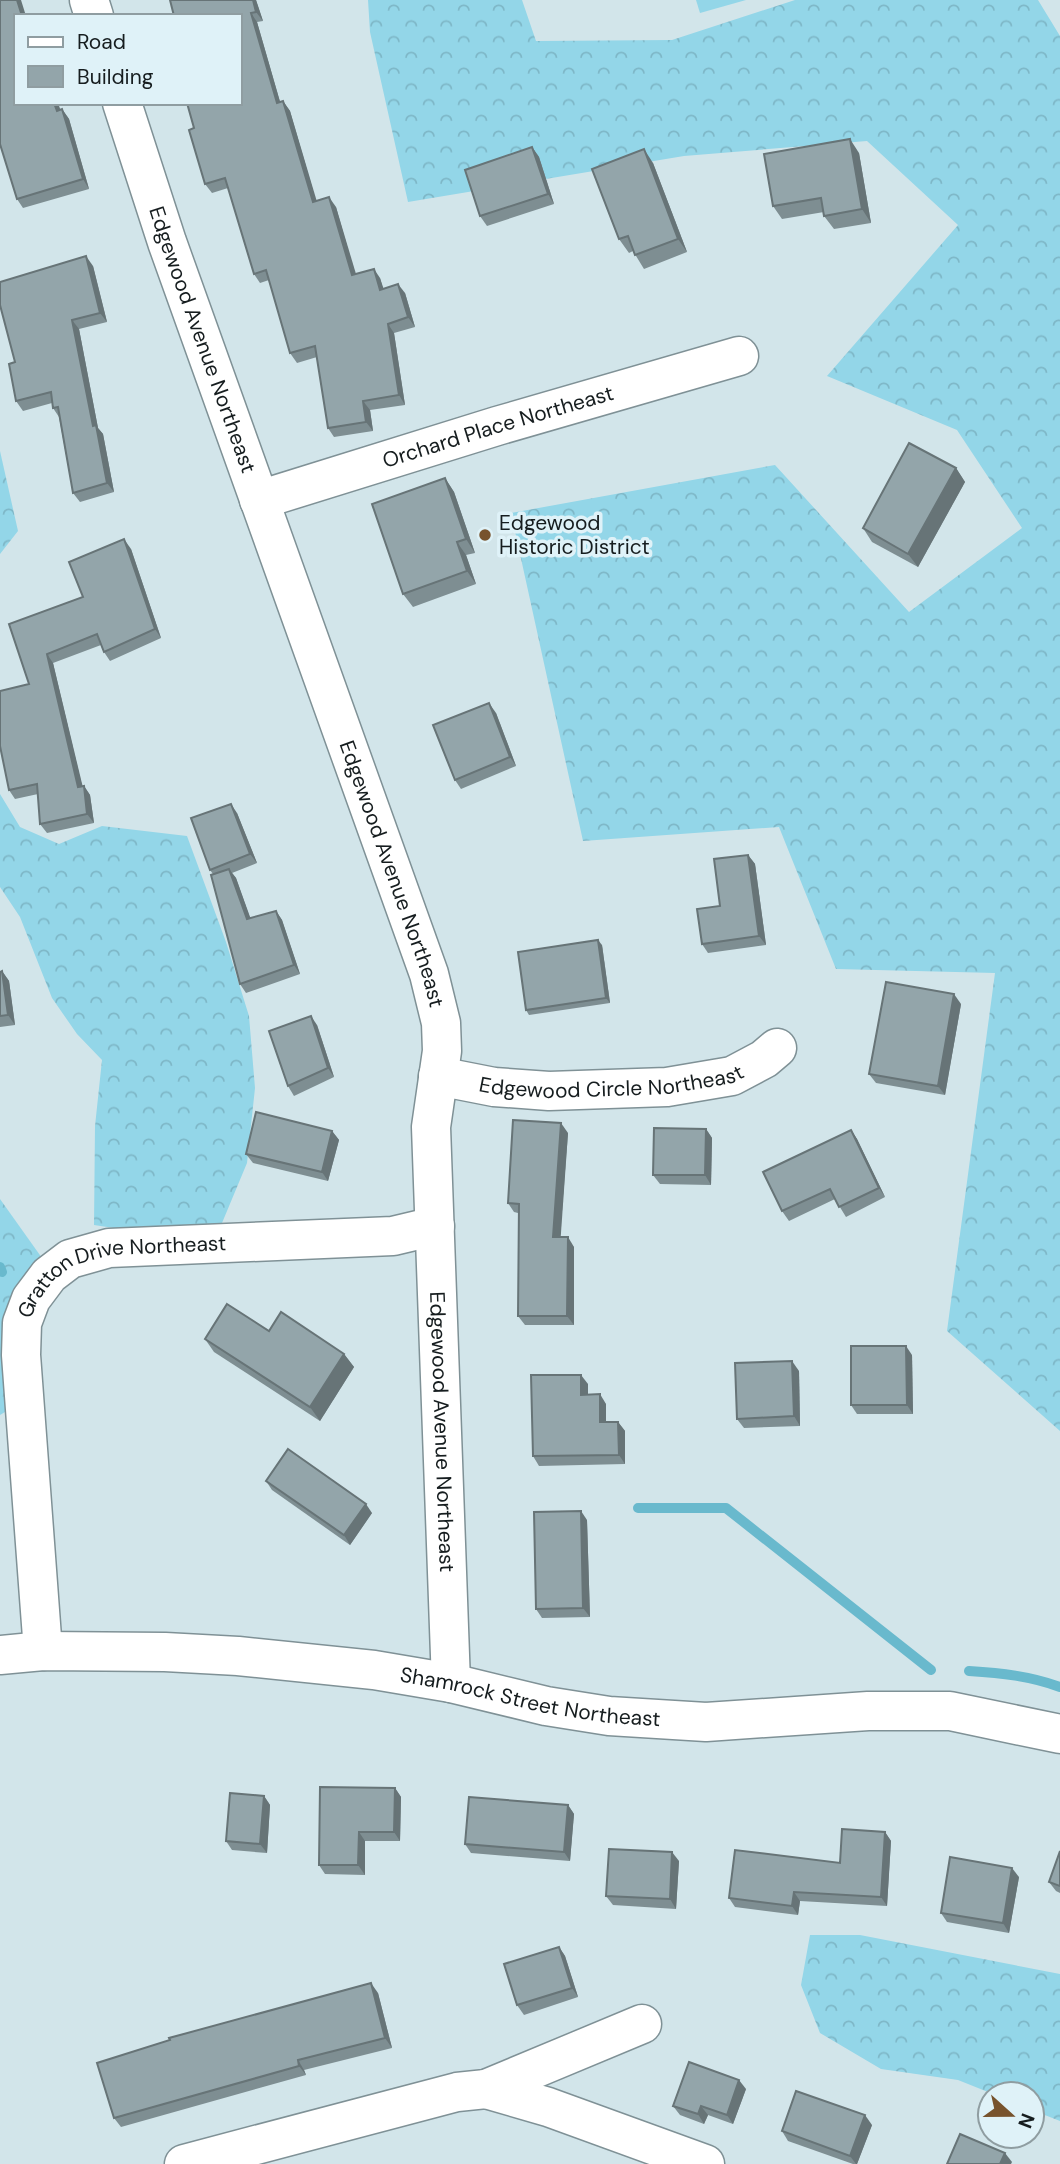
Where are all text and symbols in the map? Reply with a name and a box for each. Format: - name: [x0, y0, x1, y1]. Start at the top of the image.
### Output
- legend: [14, 14, 242, 105]
- text: Road: [77, 28, 126, 56]
- text: Building: [77, 63, 154, 91]
- street label: Edgewood Avenue Northeast: [142, 203, 263, 477]
- street label: Orchard Place Northeast: [379, 379, 617, 475]
- place label: Edgewood Historic District: [499, 509, 650, 561]
- marker: Edgewood Historic District: [477, 527, 493, 543]
- street label: Edgewood Avenue Northeast: [333, 737, 451, 1010]
- street label: Edgewood Circle Northeast: [477, 1058, 749, 1105]
- street label: Gratton Drive Northeast: [11, 1229, 227, 1322]
- street label: Edgewood Avenue Northeast: [423, 1291, 461, 1573]
- street label: Shamrock Street Northeast: [398, 1661, 661, 1733]
- north arrow: [976, 2080, 1046, 2150]
- text: N: [1012, 2110, 1041, 2132]

